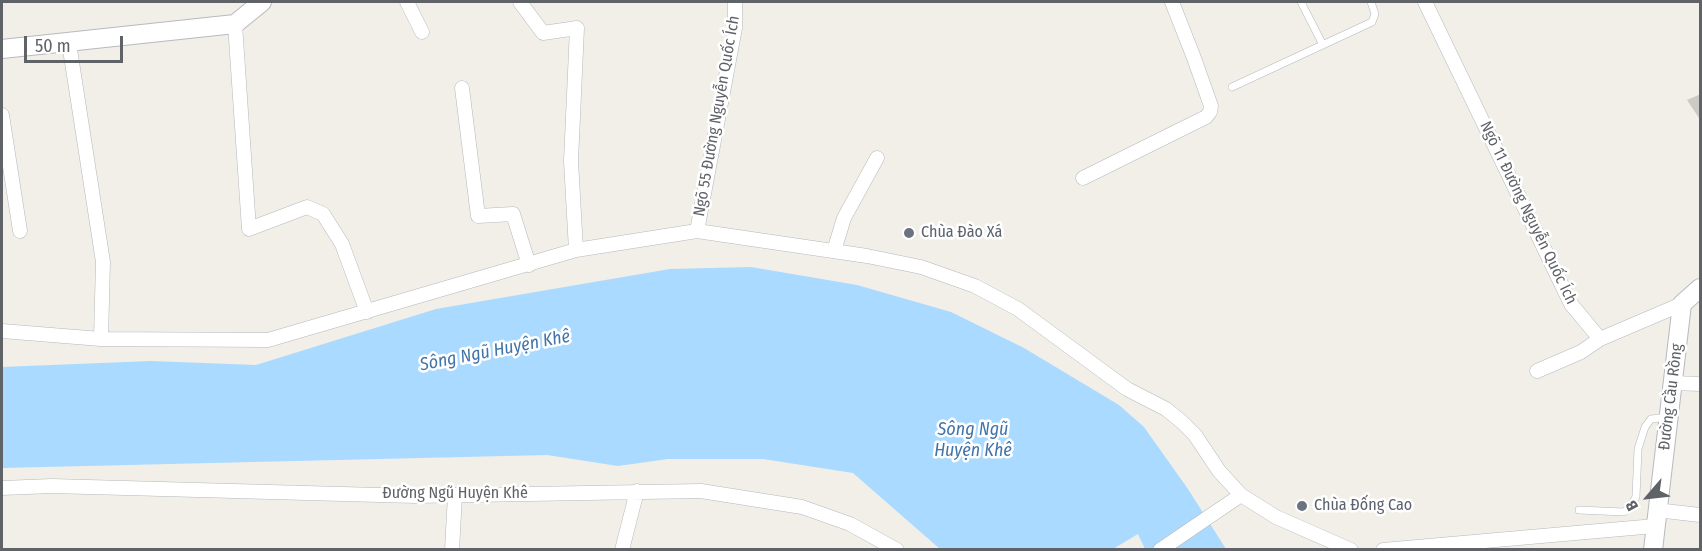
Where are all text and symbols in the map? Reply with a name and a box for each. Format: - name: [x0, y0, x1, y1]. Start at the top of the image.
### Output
- street label: Ngõ 55 Đường Nguyễn Quốc Ích: [690, 14, 744, 218]
- scale bar: [27, 24, 126, 62]
- text: 50 m: [35, 35, 71, 57]
- street label: Ngõ 11 Đường Nguyễn Quốc Ích: [1475, 118, 1581, 308]
- place label: Chùa Đào Xá: [921, 223, 1002, 243]
- marker: Chùa Đào Xá: [902, 226, 916, 240]
- water label: Sông Ngũ Huyện Khê: [418, 326, 572, 376]
- street label: Đường Cầu Rồng: [1655, 343, 1687, 451]
- water label: Sông Ngũ Huyện Khê: [934, 419, 1012, 462]
- north arrow: [1618, 467, 1678, 527]
- street label: Đường Ngũ Huyện Khê: [382, 484, 528, 504]
- place label: Chùa Đống Cao: [1314, 496, 1412, 516]
- text: B: [1621, 497, 1642, 514]
- marker: Chùa Đống Cao: [1295, 499, 1309, 513]

